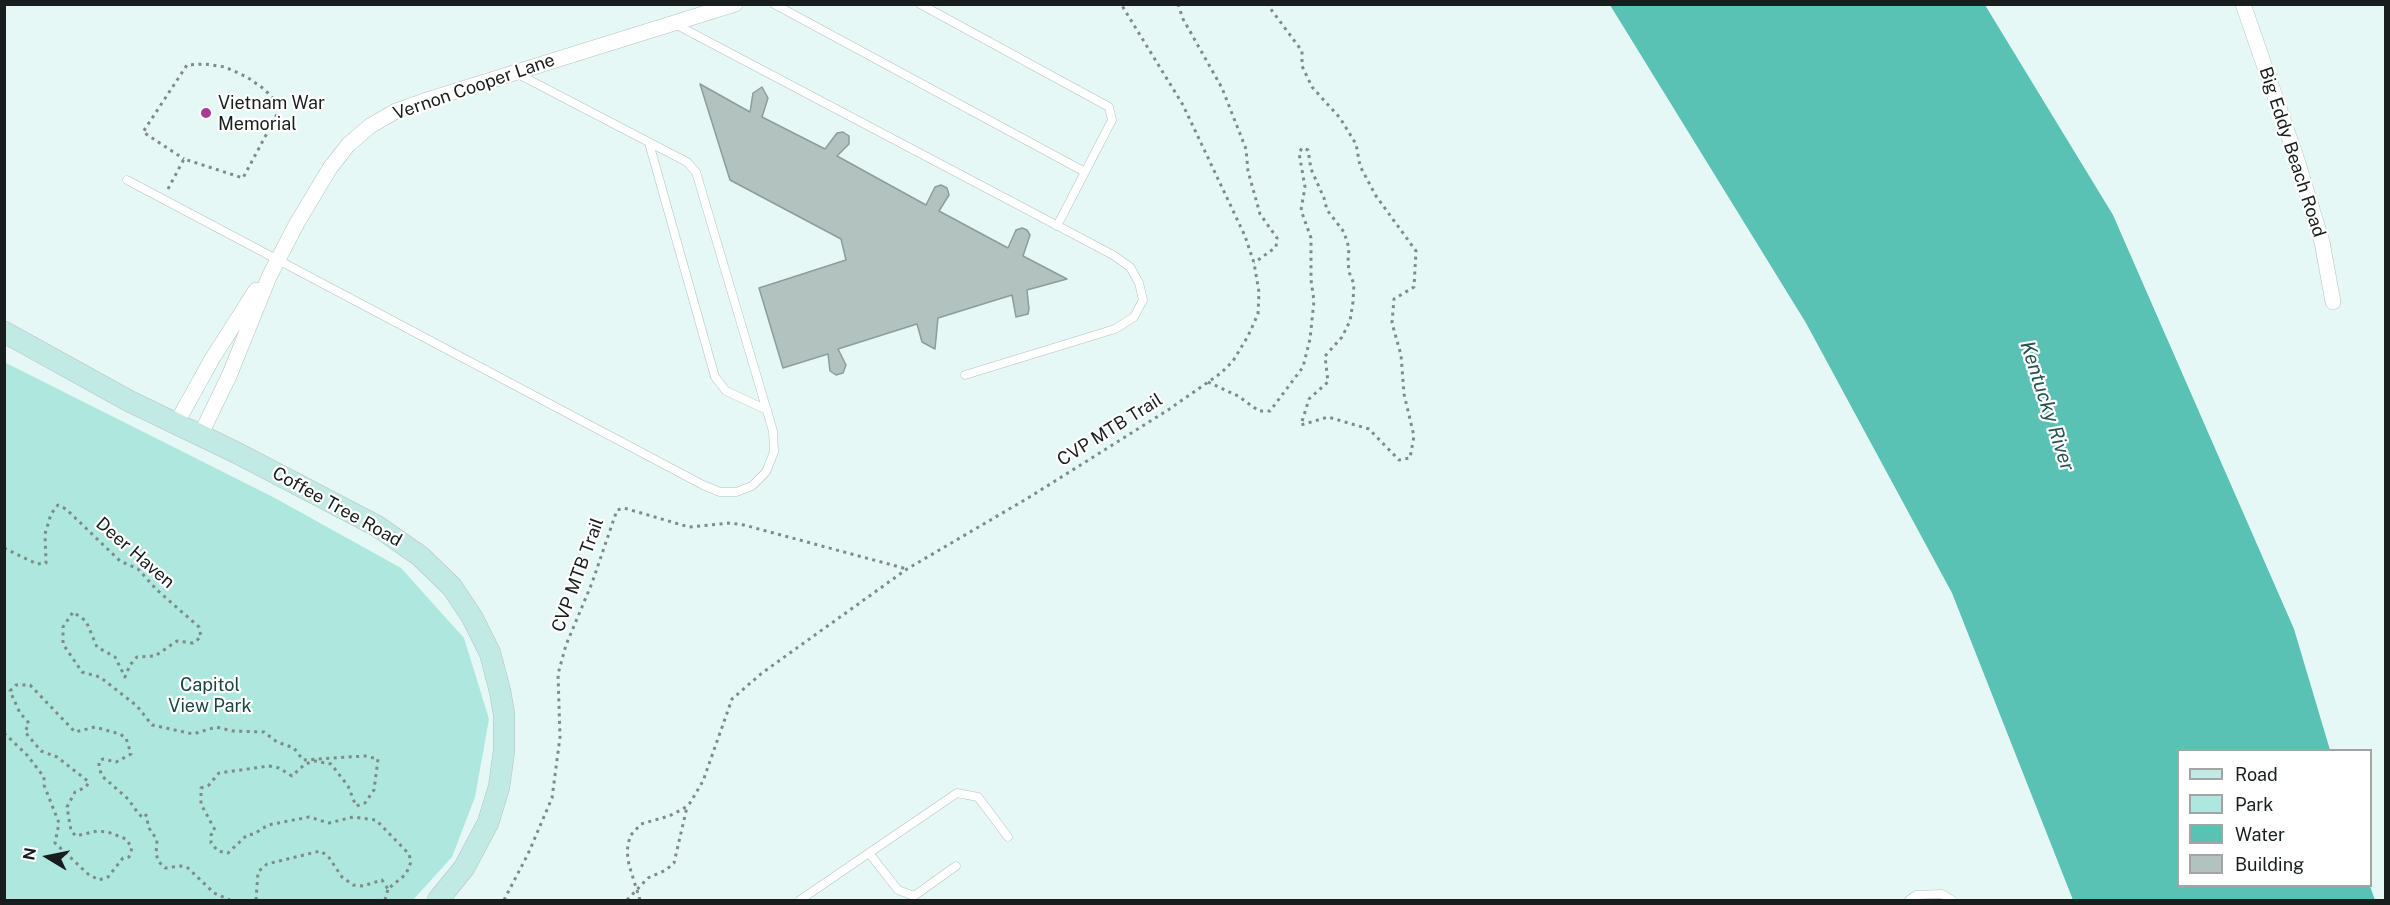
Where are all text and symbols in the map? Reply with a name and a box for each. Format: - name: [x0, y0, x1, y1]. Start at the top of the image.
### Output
- street label: Vernon Cooper Lane: [390, 49, 558, 125]
- street label: Big Eddy Beach Road: [2254, 64, 2330, 240]
- place label: Vietnam War Memorial: [218, 92, 325, 134]
- marker: Vietnam War Memorial: [199, 106, 213, 120]
- water label: Kentucky River: [2015, 338, 2079, 474]
- street label: CVP MTB Trail: [1053, 389, 1167, 471]
- street label: Coffee Tree Road: [268, 462, 406, 552]
- street label: Deer Haven: [91, 513, 179, 593]
- street label: CVP MTB Trail: [547, 515, 609, 635]
- park label: Capitol View Park: [168, 674, 252, 716]
- legend: [2177, 749, 2372, 887]
- text: Road: [2235, 764, 2278, 785]
- text: Park: [2235, 794, 2273, 815]
- text: Water: [2235, 824, 2285, 845]
- north arrow: [18, 827, 78, 887]
- text: N: [19, 846, 40, 862]
- text: Building: [2235, 854, 2304, 875]

